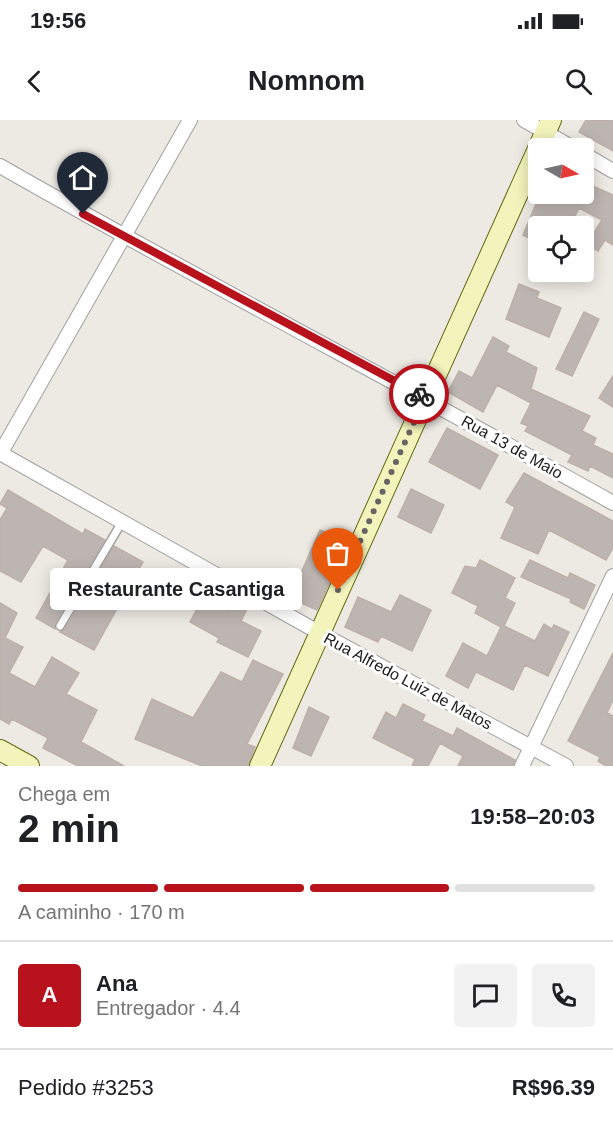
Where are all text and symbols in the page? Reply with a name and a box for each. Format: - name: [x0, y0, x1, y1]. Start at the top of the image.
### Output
- text: 19:56: [30, 8, 86, 33]
- icon: back: [18, 65, 51, 98]
- icon: search: [562, 65, 595, 98]
- text: Nomnom: [248, 66, 365, 96]
- north arrow: [528, 138, 594, 204]
- map controls: [528, 138, 594, 282]
- pin: [57, 152, 108, 214]
- icon: home: [66, 161, 99, 194]
- button: locate: [528, 216, 594, 282]
- courier: [389, 364, 449, 424]
- icon: bike: [403, 378, 436, 411]
- street label: Rua 13 de Maio: [458, 412, 566, 482]
- pin: [312, 528, 363, 590]
- icon: bag: [321, 537, 354, 570]
- callout: Restaurante Casantiga: [50, 569, 302, 611]
- text: Restaurante Casantiga: [68, 578, 284, 600]
- street label: Rua Alfredo Luiz de Matos: [321, 629, 495, 733]
- text: Chega em: [18, 783, 110, 805]
- text: 19:58–20:03: [470, 804, 595, 829]
- text: 2 min: [18, 807, 120, 850]
- text: A caminho · 170 m: [18, 901, 185, 923]
- button: chat: [454, 964, 517, 1027]
- button: phone: [532, 964, 595, 1027]
- text: Ana: [96, 971, 138, 996]
- text: A: [42, 982, 57, 1007]
- text: Entregador · 4.4: [96, 997, 241, 1019]
- text: Pedido #3253: [18, 1075, 154, 1100]
- text: R$96.39: [512, 1075, 595, 1100]

